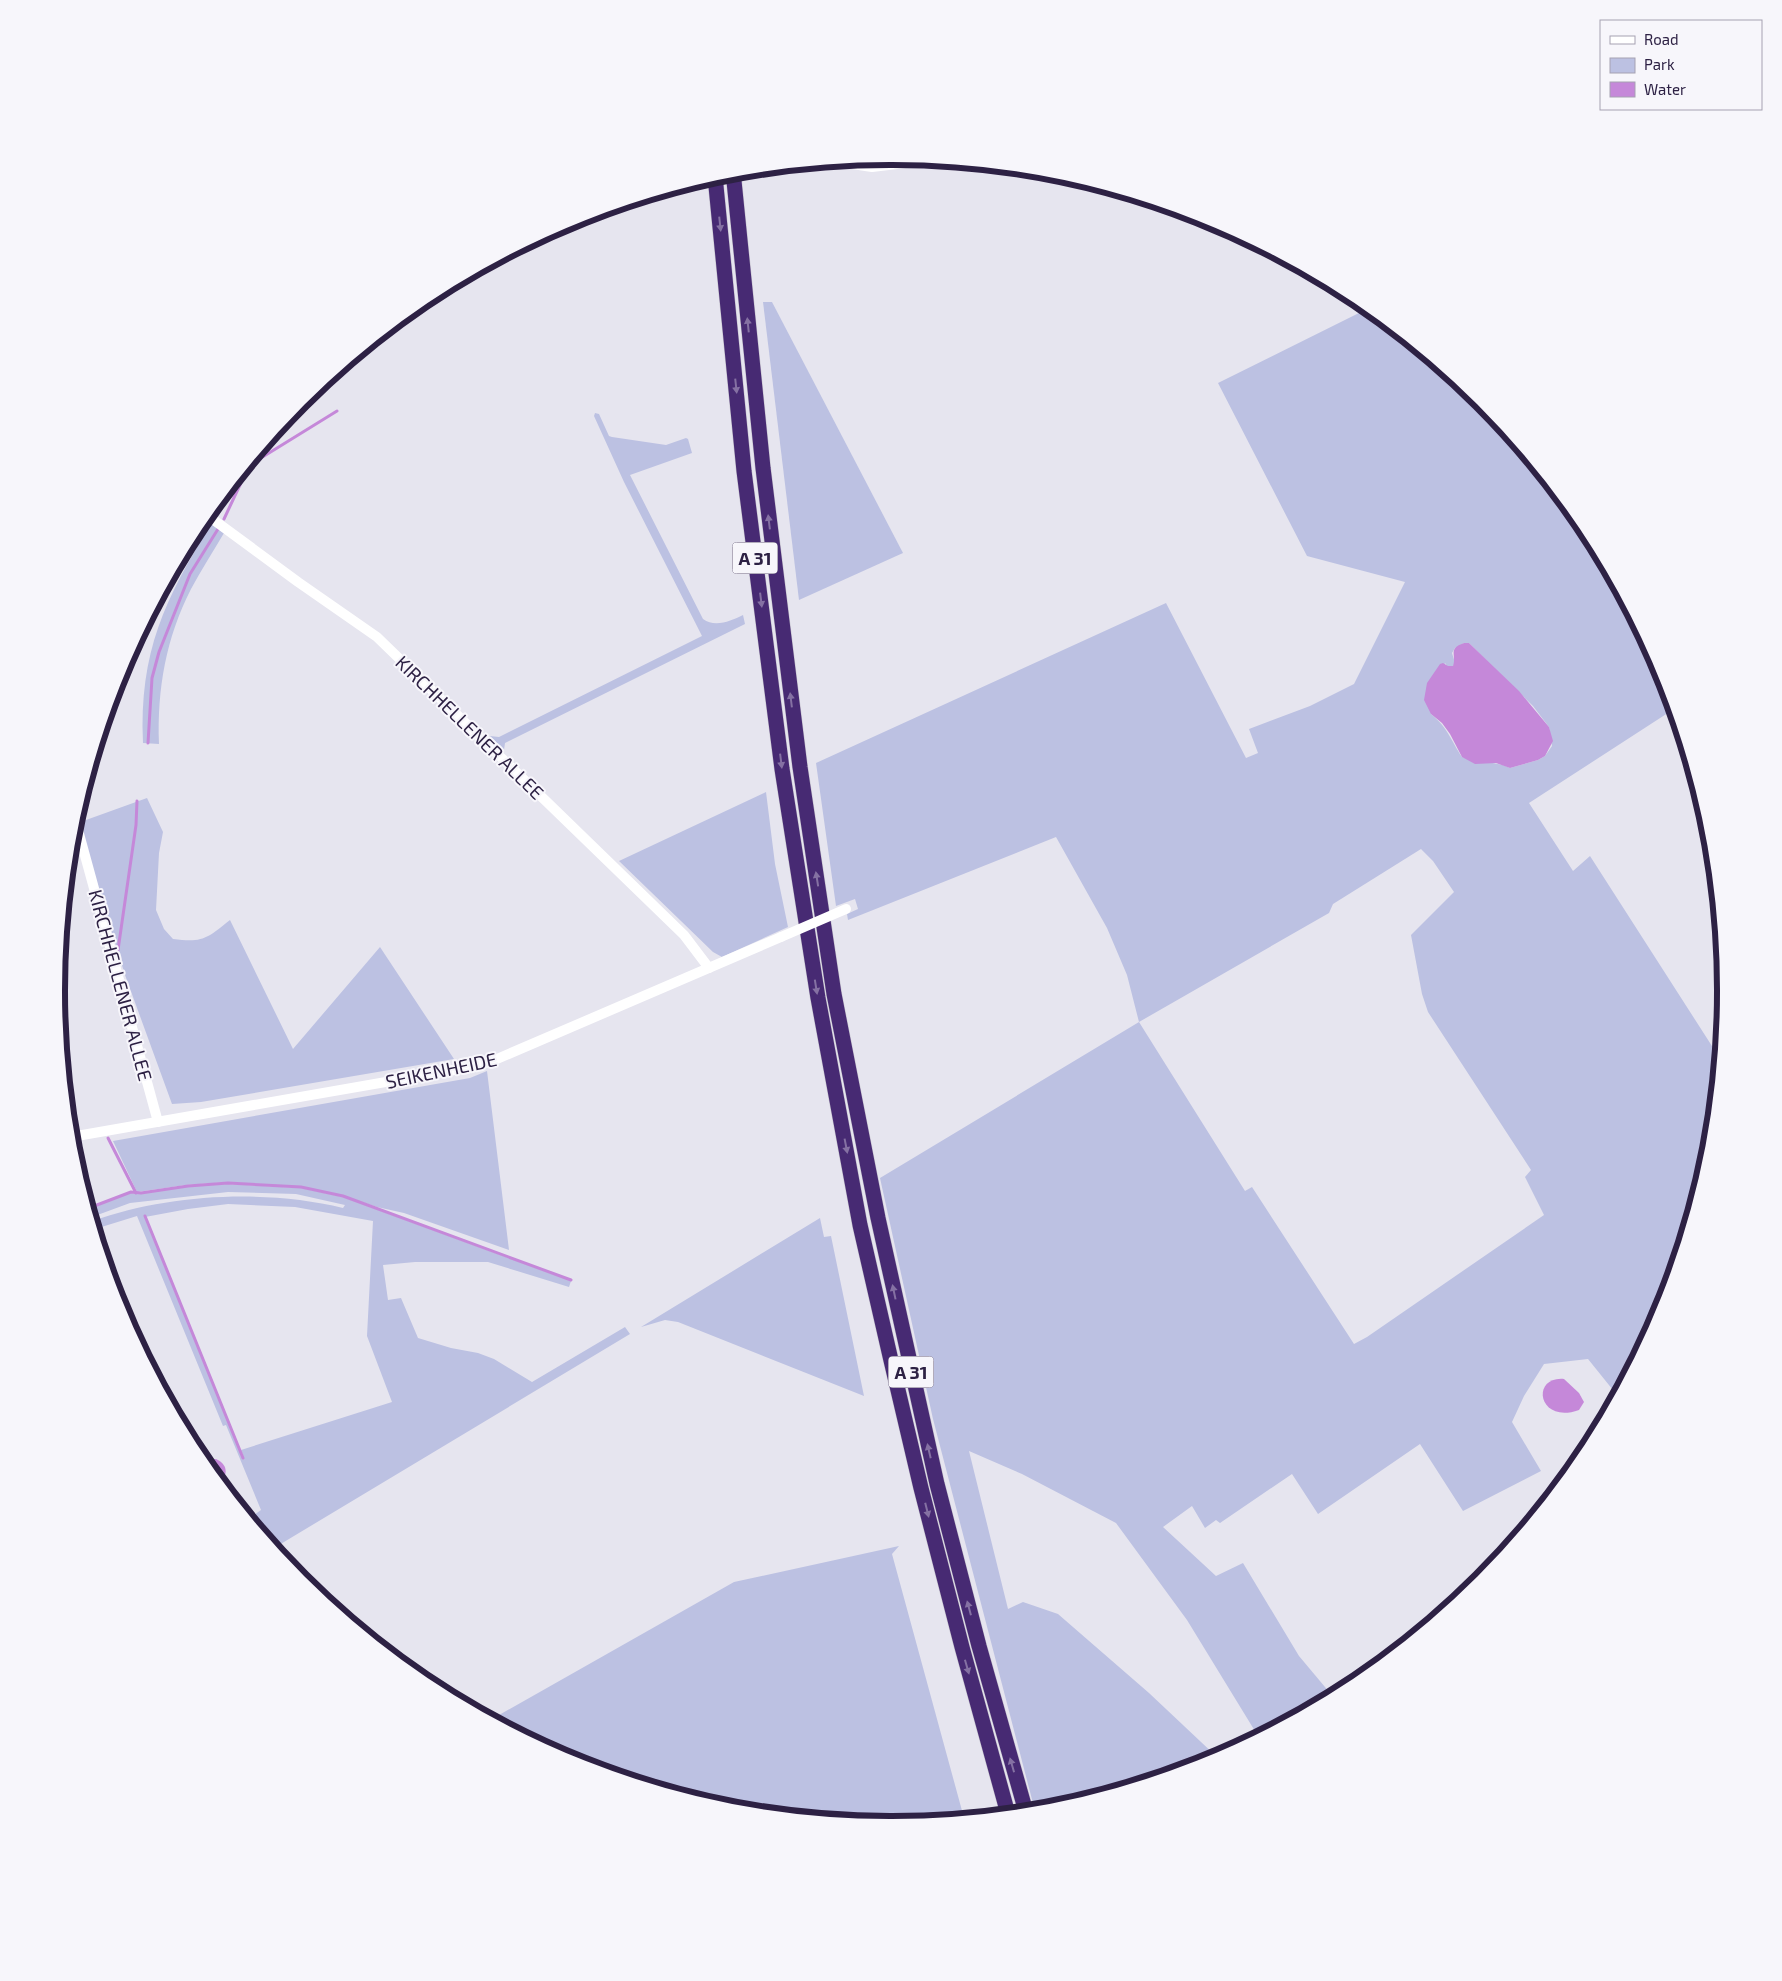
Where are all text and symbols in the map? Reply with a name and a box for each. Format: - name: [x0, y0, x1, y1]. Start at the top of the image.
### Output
- legend: [1600, 20, 1762, 110]
- text: Road: [1644, 30, 1679, 48]
- text: Park: [1644, 55, 1675, 73]
- text: Water: [1644, 80, 1686, 98]
- one-way arrow: [716, 217, 724, 233]
- one-way arrow: [744, 317, 752, 333]
- one-way arrow: [732, 378, 740, 394]
- one-way arrow: [765, 513, 773, 529]
- road number: A 31: [732, 542, 778, 574]
- one-way arrow: [757, 592, 765, 608]
- street label: KIRCHHELLENER ALLEE: [391, 650, 549, 804]
- one-way arrow: [787, 692, 795, 708]
- one-way arrow: [777, 753, 785, 769]
- one-way arrow: [812, 870, 820, 886]
- street label: KIRCHHELLENER ALLEE: [84, 887, 158, 1083]
- one-way arrow: [812, 979, 820, 995]
- street label: SEIKENHEIDE: [383, 1047, 499, 1093]
- one-way arrow: [842, 1139, 850, 1155]
- one-way arrow: [890, 1285, 898, 1300]
- road number: A 31: [888, 1356, 934, 1388]
- one-way arrow: [925, 1443, 933, 1458]
- one-way arrow: [923, 1502, 931, 1517]
- one-way arrow: [965, 1601, 973, 1616]
- one-way arrow: [964, 1660, 972, 1675]
- one-way arrow: [1008, 1757, 1016, 1772]

